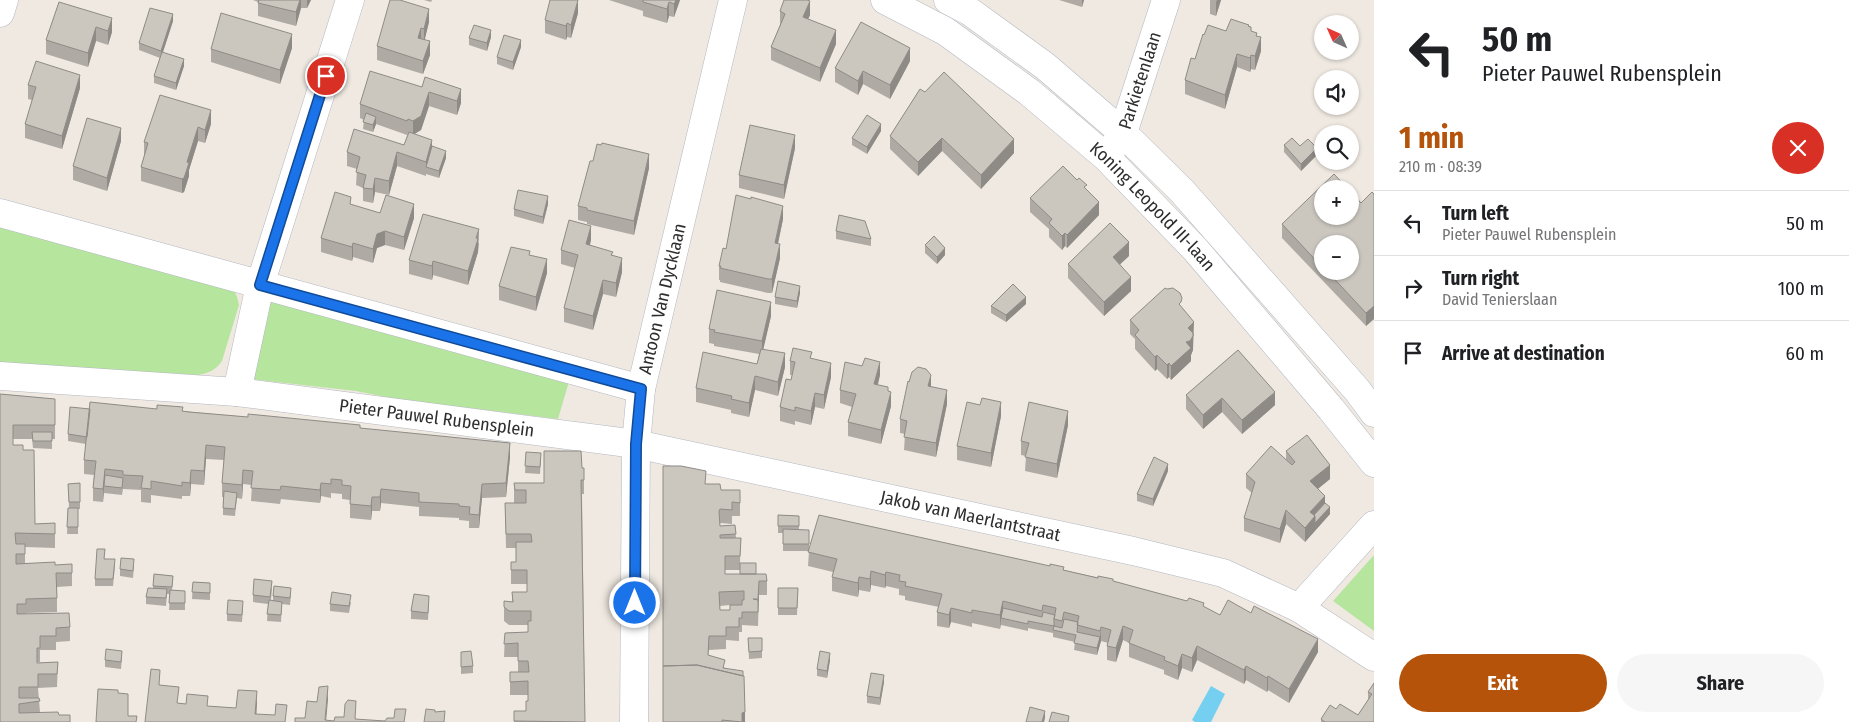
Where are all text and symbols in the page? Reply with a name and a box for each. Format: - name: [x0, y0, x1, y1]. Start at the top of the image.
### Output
- north arrow: [1314, 15, 1359, 60]
- map controls: [1314, 15, 1359, 280]
- text: 50 m: [1482, 18, 1552, 60]
- icon: left: [1399, 20, 1464, 85]
- street label: Parkietenlaan: [1114, 29, 1166, 132]
- pin: [305, 55, 347, 97]
- text: Pieter Pauwel Rubensplein: [1482, 60, 1722, 87]
- icon: arrive: [312, 62, 340, 90]
- button: sound: [1314, 70, 1359, 115]
- text: 1 min: [1399, 120, 1464, 156]
- button: close: [1772, 122, 1824, 174]
- button: search: [1314, 125, 1359, 170]
- street label: Koning Leopold III-laan: [1085, 137, 1220, 276]
- text: 210 m · 08:39: [1399, 157, 1482, 176]
- button: +: [1314, 180, 1359, 225]
- text: Turn left: [1442, 202, 1509, 225]
- icon: left: [1399, 209, 1427, 237]
- text: 50 m: [1786, 212, 1824, 235]
- street label: Antoon Van Dycklaan: [634, 221, 691, 376]
- text: Pieter Pauwel Rubensplein: [1442, 225, 1616, 244]
- button: −: [1314, 235, 1359, 280]
- text: Turn right: [1442, 267, 1519, 290]
- icon: right: [1399, 274, 1427, 302]
- text: 100 m: [1778, 277, 1824, 300]
- text: David Tenierslaan: [1442, 290, 1557, 309]
- icon: arrive: [1399, 339, 1427, 367]
- text: Arrive at destination: [1442, 342, 1605, 365]
- text: 60 m: [1786, 342, 1824, 365]
- street label: Pieter Pauwel Rubensplein: [338, 394, 536, 442]
- street label: Jakob van Maerlantstraat: [878, 486, 1063, 546]
- position arrow: [608, 576, 660, 628]
- button: Exit: [1399, 654, 1607, 712]
- button: Share: [1617, 654, 1824, 712]

